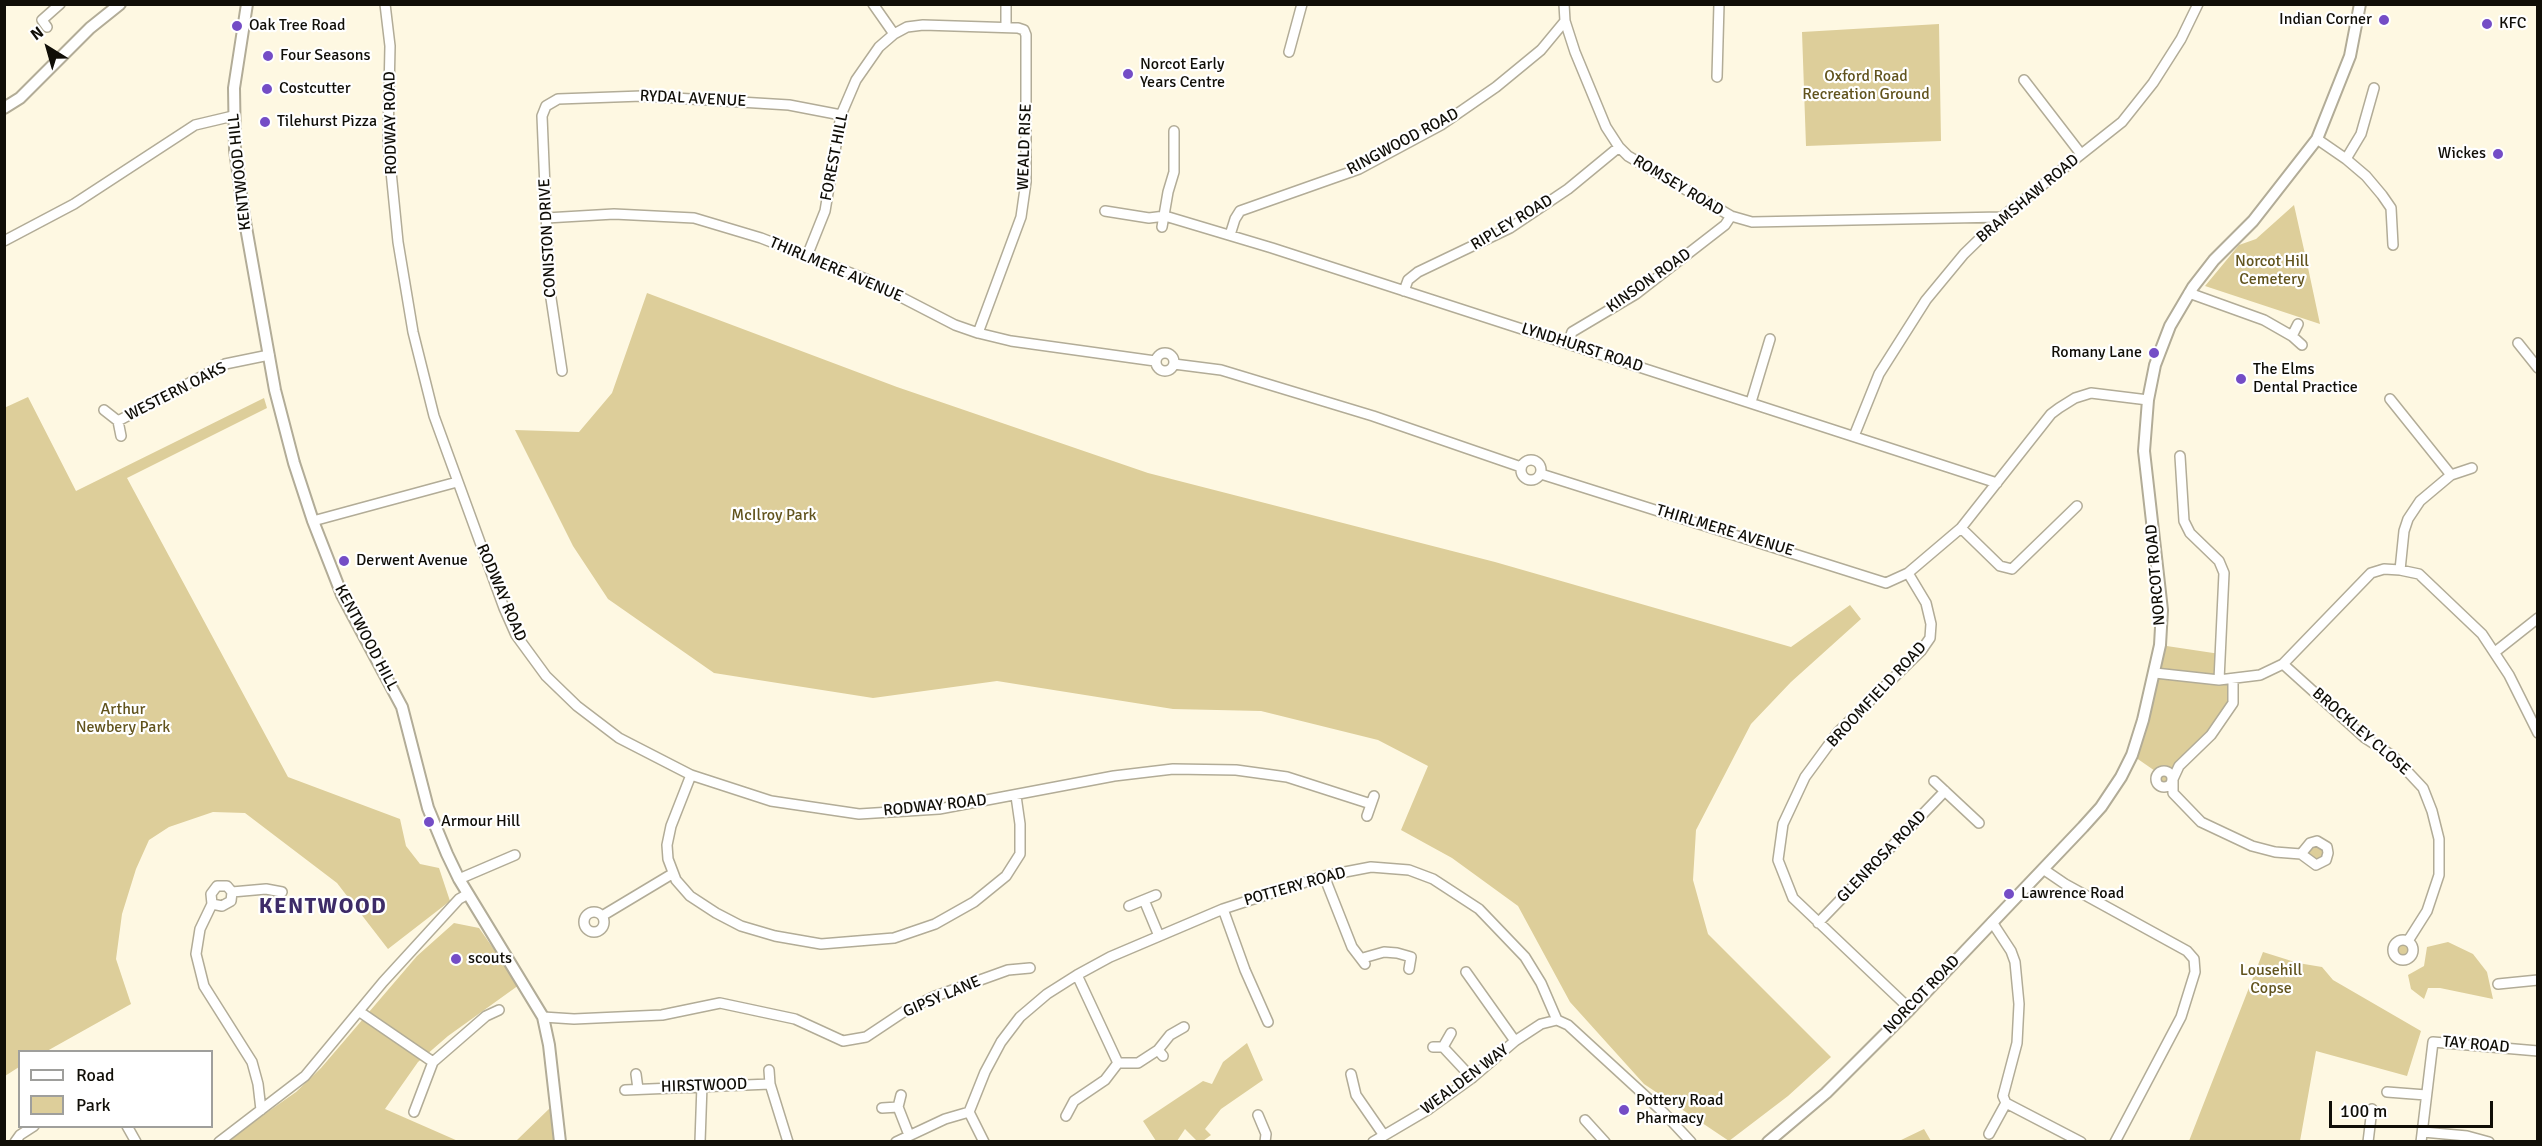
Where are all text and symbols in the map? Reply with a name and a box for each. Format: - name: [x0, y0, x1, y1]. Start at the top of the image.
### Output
- place label: Indian Corner: [2279, 10, 2372, 30]
- marker: Indian Corner: [2377, 13, 2391, 27]
- place label: KFC: [2499, 14, 2526, 34]
- place label: Oak Tree Road: [249, 16, 345, 36]
- marker: KFC: [2480, 17, 2494, 31]
- north arrow: [18, 18, 78, 78]
- marker: Oak Tree Road: [230, 19, 244, 33]
- text: N: [27, 22, 48, 45]
- place label: Four Seasons: [280, 46, 370, 66]
- marker: Four Seasons: [261, 49, 275, 63]
- place label: Norcot Early Years Centre: [1140, 55, 1225, 93]
- marker: Norcot Early Years Centre: [1121, 67, 1135, 81]
- park label: Oxford Road Recreation Ground: [1802, 67, 1930, 105]
- street label: RODWAY ROAD: [380, 71, 402, 175]
- place label: Costcutter: [279, 79, 351, 99]
- marker: Costcutter: [260, 82, 274, 96]
- street label: RYDAL AVENUE: [639, 87, 747, 111]
- street label: WEALD RISE: [1014, 103, 1036, 191]
- street label: RINGWOOD ROAD: [1344, 104, 1462, 180]
- street label: FOREST HILL: [817, 111, 853, 203]
- place label: Tilehurst Pizza: [277, 112, 377, 132]
- street label: KENTWOOD HILL: [224, 113, 256, 231]
- marker: Tilehurst Pizza: [258, 115, 272, 129]
- place label: Wickes: [2438, 144, 2486, 164]
- marker: Wickes: [2491, 147, 2505, 161]
- street label: ROMSEY ROAD: [1629, 151, 1727, 221]
- street label: BRAMSHAW ROAD: [1973, 151, 2083, 247]
- street label: CONISTON DRIVE: [535, 178, 561, 298]
- street label: RIPLEY ROAD: [1468, 191, 1556, 255]
- street label: THIRLMERE AVENUE: [766, 233, 906, 307]
- street label: KINSON ROAD: [1603, 245, 1695, 317]
- park label: Norcot Hill Cemetery: [2235, 252, 2309, 290]
- street label: LYNDHURST ROAD: [1519, 319, 1645, 377]
- place label: Romany Lane: [2051, 343, 2142, 363]
- marker: Romany Lane: [2147, 346, 2161, 360]
- street label: WESTERN OAKS: [122, 358, 230, 426]
- place label: The Elms Dental Practice: [2253, 360, 2358, 398]
- marker: The Elms Dental Practice: [2234, 372, 2248, 386]
- street label: THIRLMERE AVENUE: [1654, 501, 1796, 561]
- park label: McIlroy Park: [731, 506, 817, 526]
- street label: NORCOT ROAD: [2142, 524, 2170, 626]
- street label: RODWAY ROAD: [472, 541, 530, 645]
- place label: Derwent Avenue: [356, 551, 468, 571]
- marker: Derwent Avenue: [337, 554, 351, 568]
- street label: KENTWOOD HILL: [330, 582, 402, 694]
- street label: BROOMFIELD ROAD: [1823, 638, 1931, 752]
- street label: BROCKLEY CLOSE: [2308, 684, 2414, 780]
- park label: Arthur Newbery Park: [76, 700, 170, 738]
- street label: RODWAY ROAD: [882, 791, 988, 821]
- street label: GLENROSA ROAD: [1833, 807, 1931, 907]
- place label: Armour Hill: [441, 812, 520, 832]
- marker: Armour Hill: [422, 815, 436, 829]
- street label: POTTERY ROAD: [1242, 863, 1348, 911]
- place label: Lawrence Road: [2021, 884, 2124, 904]
- marker: Lawrence Road: [2002, 887, 2016, 901]
- district label: KENTWOOD: [259, 894, 387, 920]
- place label: scouts: [468, 949, 512, 969]
- marker: scouts: [449, 952, 463, 966]
- street label: NORCOT ROAD: [1880, 952, 1964, 1038]
- park label: Lousehill Copse: [2240, 961, 2302, 999]
- street label: GIPSY LANE: [900, 972, 984, 1022]
- street label: TAY ROAD: [2442, 1033, 2510, 1057]
- street label: WEALDEN WAY: [1417, 1041, 1513, 1119]
- legend: [18, 1050, 213, 1128]
- text: Road: [76, 1064, 115, 1086]
- street label: HIRSTWOOD: [661, 1075, 747, 1097]
- scale bar: [2332, 1089, 2496, 1127]
- place label: Pottery Road Pharmacy: [1636, 1091, 1723, 1129]
- text: Park: [76, 1094, 111, 1116]
- text: 100 m: [2340, 1100, 2387, 1122]
- marker: Pottery Road Pharmacy: [1617, 1103, 1631, 1117]

